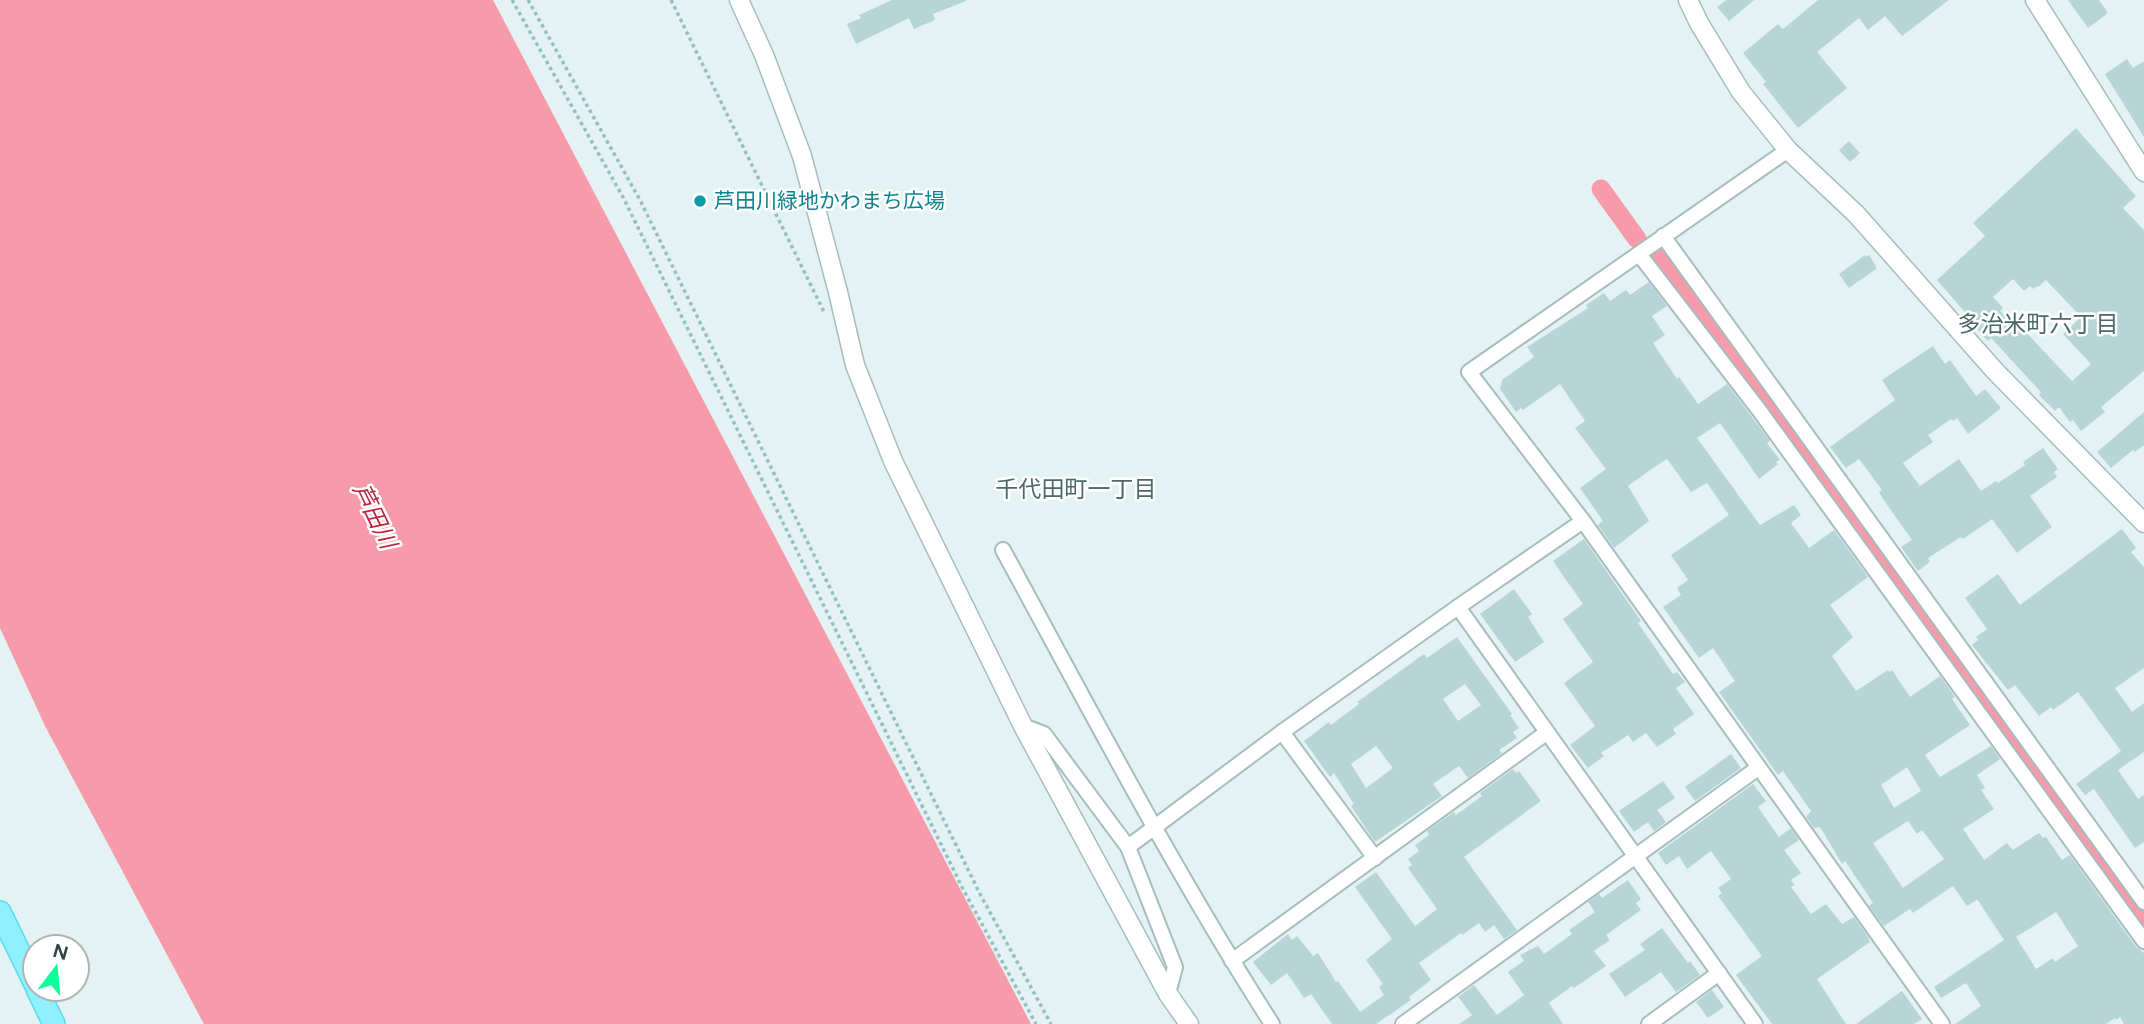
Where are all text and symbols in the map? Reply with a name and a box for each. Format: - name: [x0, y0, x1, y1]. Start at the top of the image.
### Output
- place label: 芦田川緑地かわまち広場: [714, 188, 945, 213]
- marker: 芦田川緑地かわまち広場: [692, 193, 708, 209]
- district label: 多治米町六丁目: [1958, 310, 2119, 338]
- district label: 千代田町一丁目: [996, 475, 1157, 503]
- water label: 芦田川: [347, 479, 404, 556]
- north arrow: [21, 933, 91, 1003]
- text: N: [50, 939, 71, 965]

